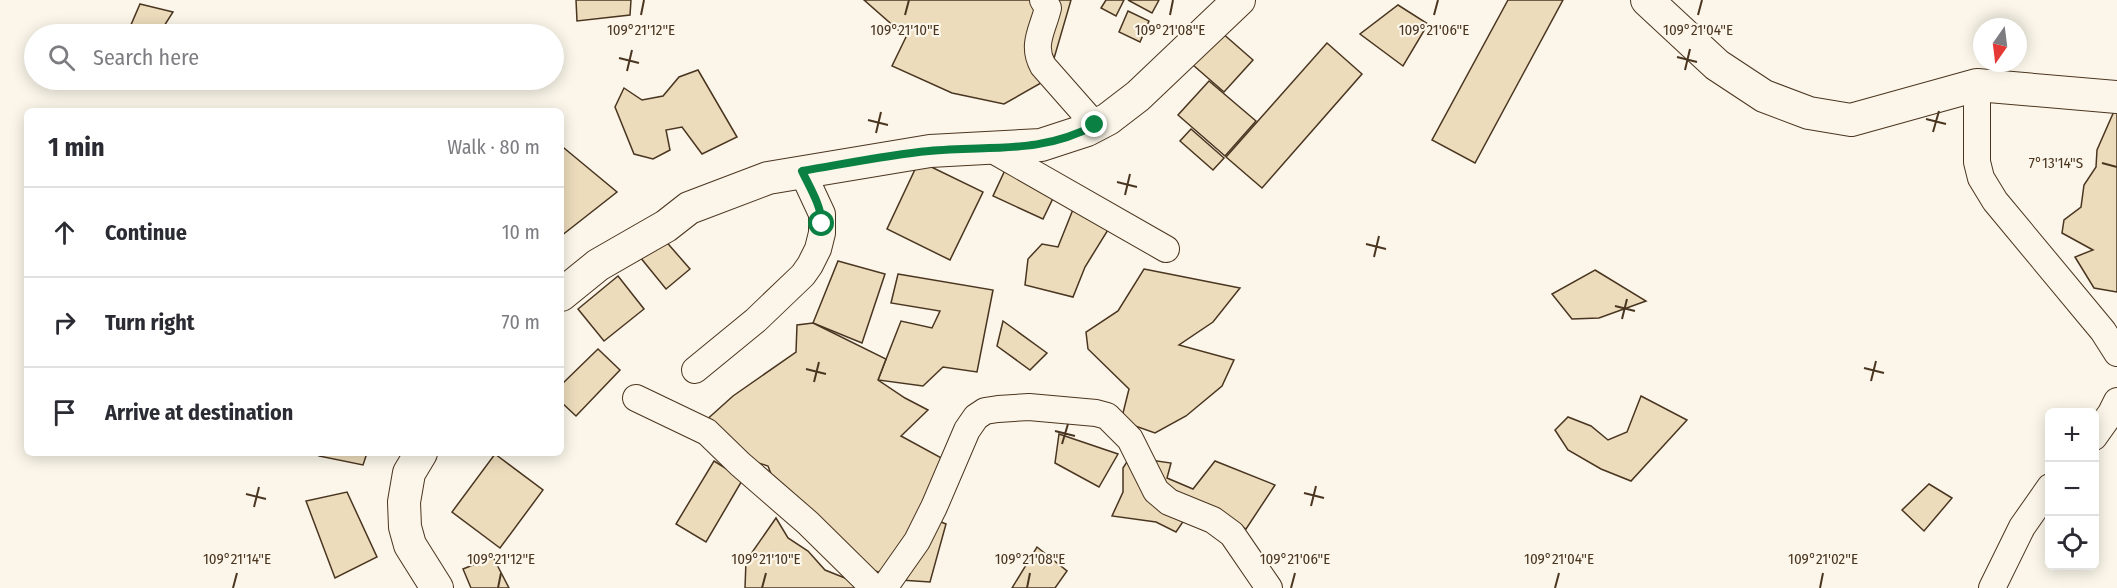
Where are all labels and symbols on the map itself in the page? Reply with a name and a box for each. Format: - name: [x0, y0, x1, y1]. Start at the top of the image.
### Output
- north arrow: [1973, 18, 2027, 72]
- text: 109°21'12"E: [607, 21, 675, 39]
- text: 109°21'10"E: [870, 21, 940, 39]
- text: 109°21'08"E: [1135, 21, 1205, 39]
- text: 109°21'06"E: [1399, 21, 1469, 39]
- text: 109°21'04"E: [1663, 21, 1733, 39]
- route end: [1081, 111, 1107, 137]
- text: 7°13'14"S: [2029, 154, 2083, 172]
- route start: [808, 210, 834, 236]
- text: 109°21'14"E: [203, 550, 271, 568]
- text: 109°21'12"E: [467, 550, 535, 568]
- text: 109°21'10"E: [731, 550, 801, 568]
- text: 109°21'08"E: [995, 550, 1065, 568]
- text: 109°21'06"E: [1260, 550, 1330, 568]
- text: 109°21'04"E: [1524, 550, 1594, 568]
- text: 109°21'02"E: [1788, 550, 1858, 568]

